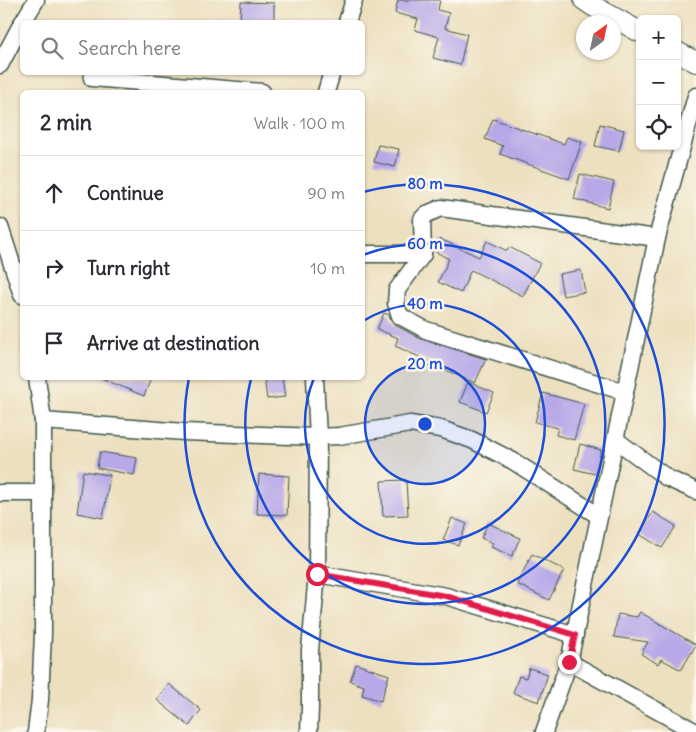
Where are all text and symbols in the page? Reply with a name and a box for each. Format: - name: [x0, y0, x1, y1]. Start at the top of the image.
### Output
- north arrow: [576, 15, 621, 60]
- map controls: [636, 15, 681, 150]
- button: +: [636, 15, 681, 60]
- search box: [20, 20, 365, 75]
- icon: search: [38, 34, 66, 62]
- text: Search here: [78, 36, 181, 60]
- button: −: [636, 60, 681, 105]
- button: locate: [636, 105, 681, 150]
- text: 2 min: [40, 109, 92, 136]
- text: Walk · 100 m: [254, 113, 345, 133]
- text: 80 m: [407, 174, 443, 193]
- icon: ahead: [40, 179, 68, 207]
- text: Continue: [87, 181, 164, 205]
- text: 90 m: [307, 183, 345, 203]
- text: 60 m: [407, 234, 443, 253]
- icon: right: [40, 254, 68, 282]
- text: Turn right: [87, 256, 170, 280]
- text: 10 m: [310, 258, 345, 278]
- text: 40 m: [407, 294, 443, 313]
- icon: arrive: [40, 329, 68, 357]
- text: Arrive at destination: [87, 331, 260, 355]
- text: 20 m: [408, 354, 442, 373]
- centre of rings: [416, 415, 434, 433]
- route start: [306, 563, 329, 586]
- route end: [558, 651, 581, 674]

